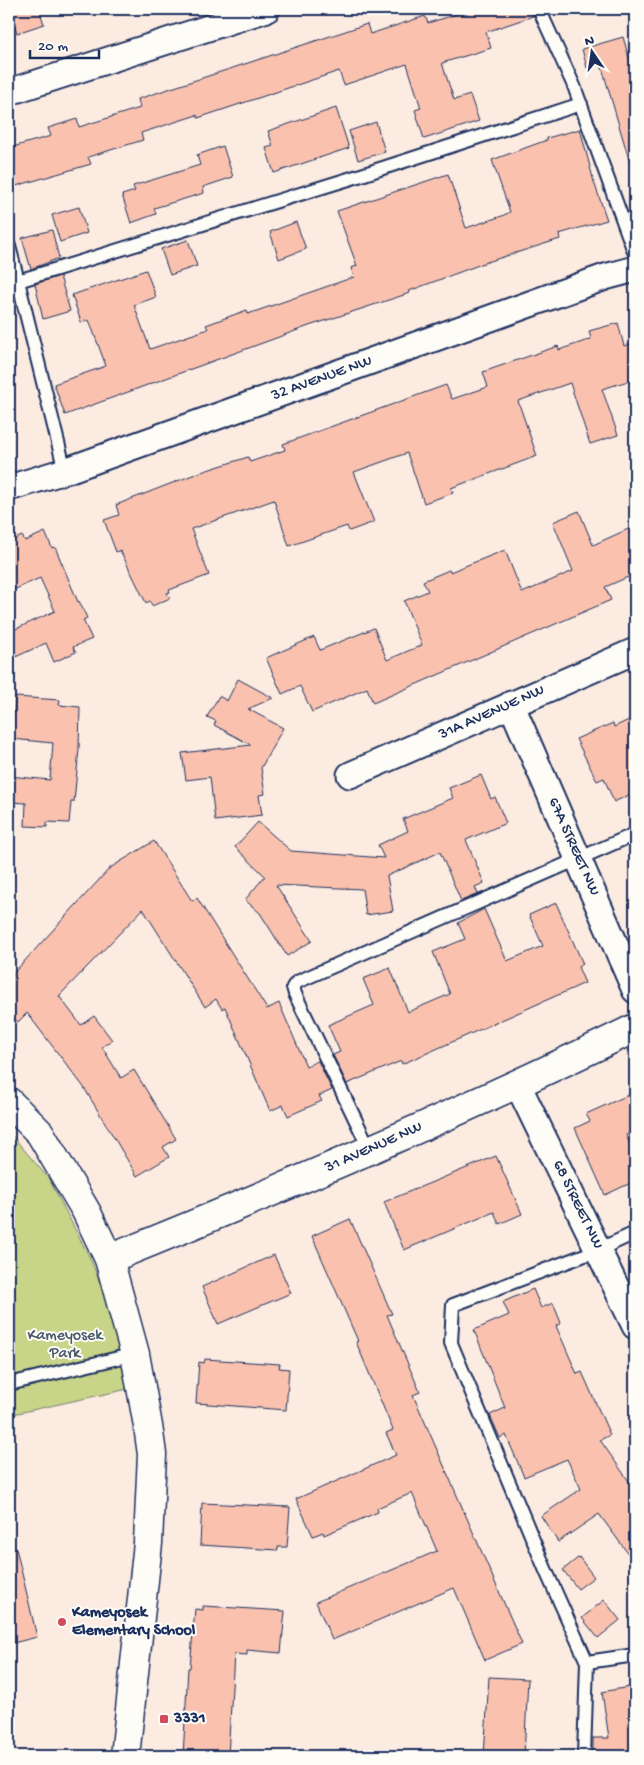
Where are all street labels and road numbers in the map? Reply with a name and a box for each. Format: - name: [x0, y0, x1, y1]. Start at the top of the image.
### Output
- street label: 32 AVENUE NW: [268, 352, 375, 406]
- street label: 31A AVENUE NW: [435, 681, 548, 745]
- street label: 67A STREET NW: [543, 795, 603, 899]
- street label: 31 AVENUE NW: [322, 1118, 426, 1178]
- street label: 68 STREET NW: [547, 1157, 607, 1253]

